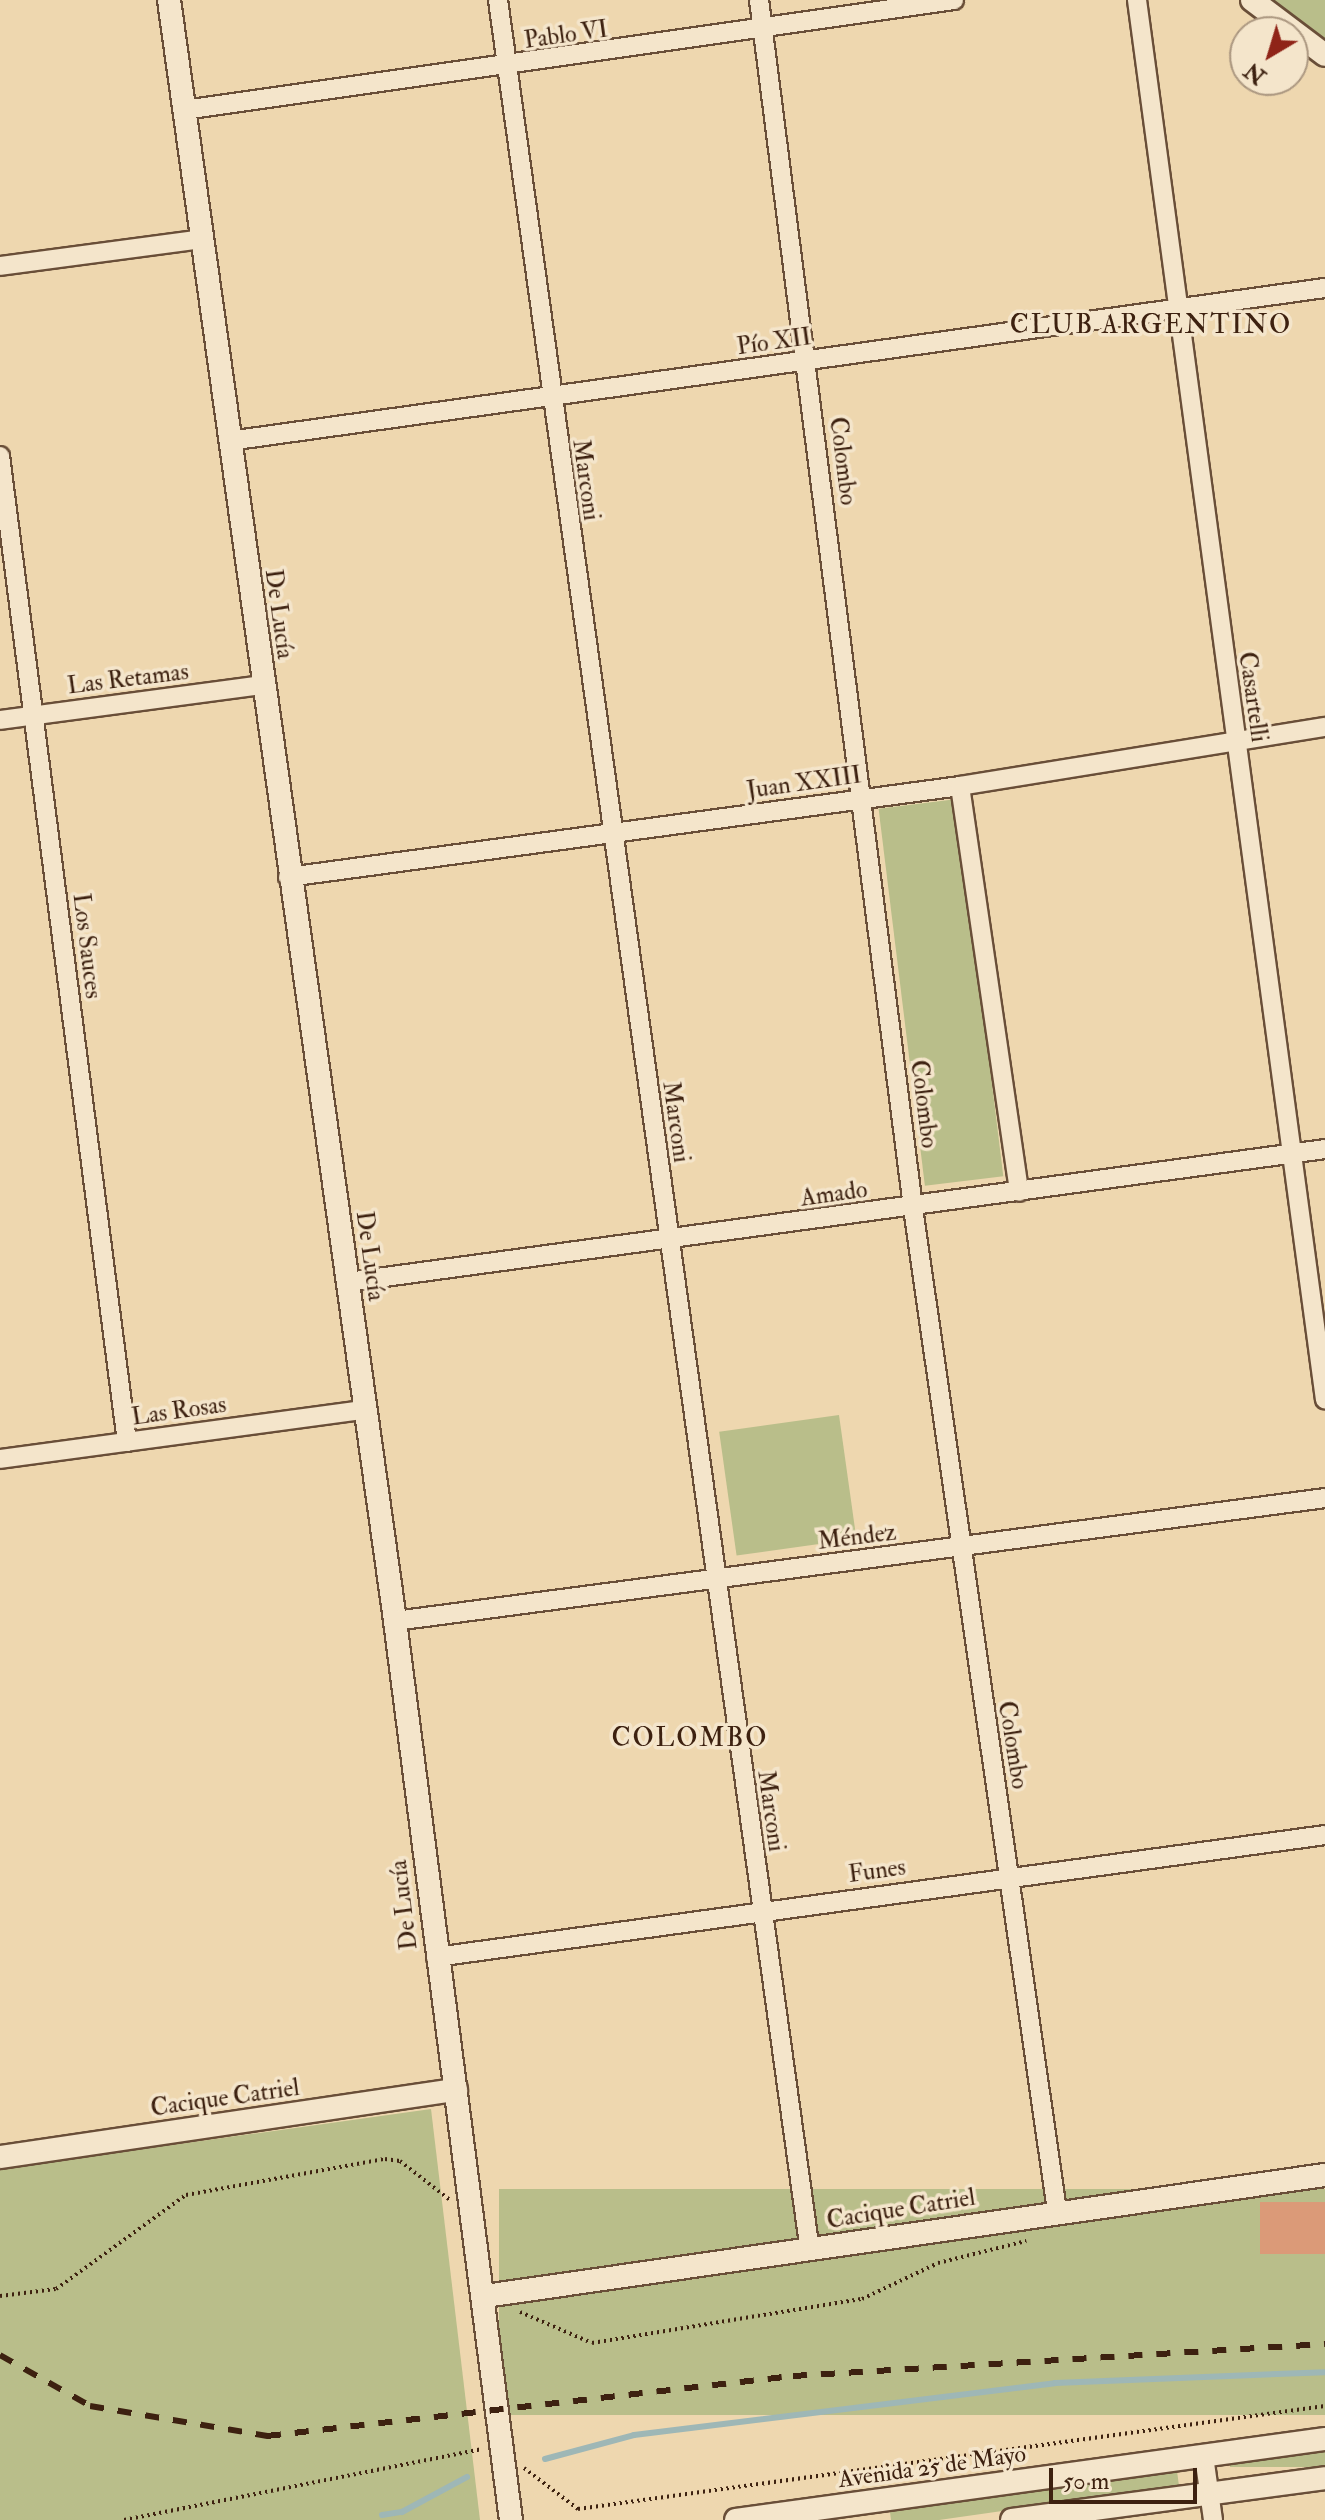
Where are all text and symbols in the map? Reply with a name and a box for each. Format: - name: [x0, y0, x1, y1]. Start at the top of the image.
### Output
- street label: Pablo VI: [522, 15, 610, 55]
- north arrow: [1229, 16, 1309, 96]
- text: N: [1239, 56, 1272, 90]
- district label: CLUB ARGENTINO: [1010, 310, 1292, 342]
- street label: Pío XII: [735, 323, 813, 361]
- street label: Colombo: [823, 415, 863, 507]
- street label: Marconi: [566, 438, 606, 522]
- street label: De Lucía: [258, 567, 300, 661]
- street label: Casartelli: [1232, 650, 1274, 744]
- street label: Las Retamas: [66, 657, 190, 701]
- street label: Juan XXIII: [745, 761, 863, 805]
- street label: Los Sauces: [66, 892, 108, 1000]
- street label: Colombo: [904, 1058, 944, 1150]
- street label: Marconi: [656, 1080, 696, 1164]
- street label: Amado: [799, 1175, 869, 1213]
- street label: De Lucía: [349, 1209, 391, 1303]
- street label: Las Rosas: [130, 1390, 228, 1432]
- street label: Méndez: [816, 1518, 898, 1556]
- street label: Colombo: [992, 1699, 1034, 1791]
- district label: COLOMBO: [611, 1723, 769, 1755]
- street label: Marconi: [751, 1769, 791, 1853]
- street label: Funes: [847, 1853, 907, 1889]
- street label: De Lucía: [384, 1858, 424, 1952]
- street label: Cacique Catriel: [149, 2073, 301, 2123]
- street label: Cacique Catriel: [825, 2183, 977, 2235]
- street label: Avenida 25 de Mayo: [836, 2440, 1028, 2494]
- scale bar: [1053, 2452, 1201, 2502]
- text: 50 m: [1063, 2466, 1109, 2497]

